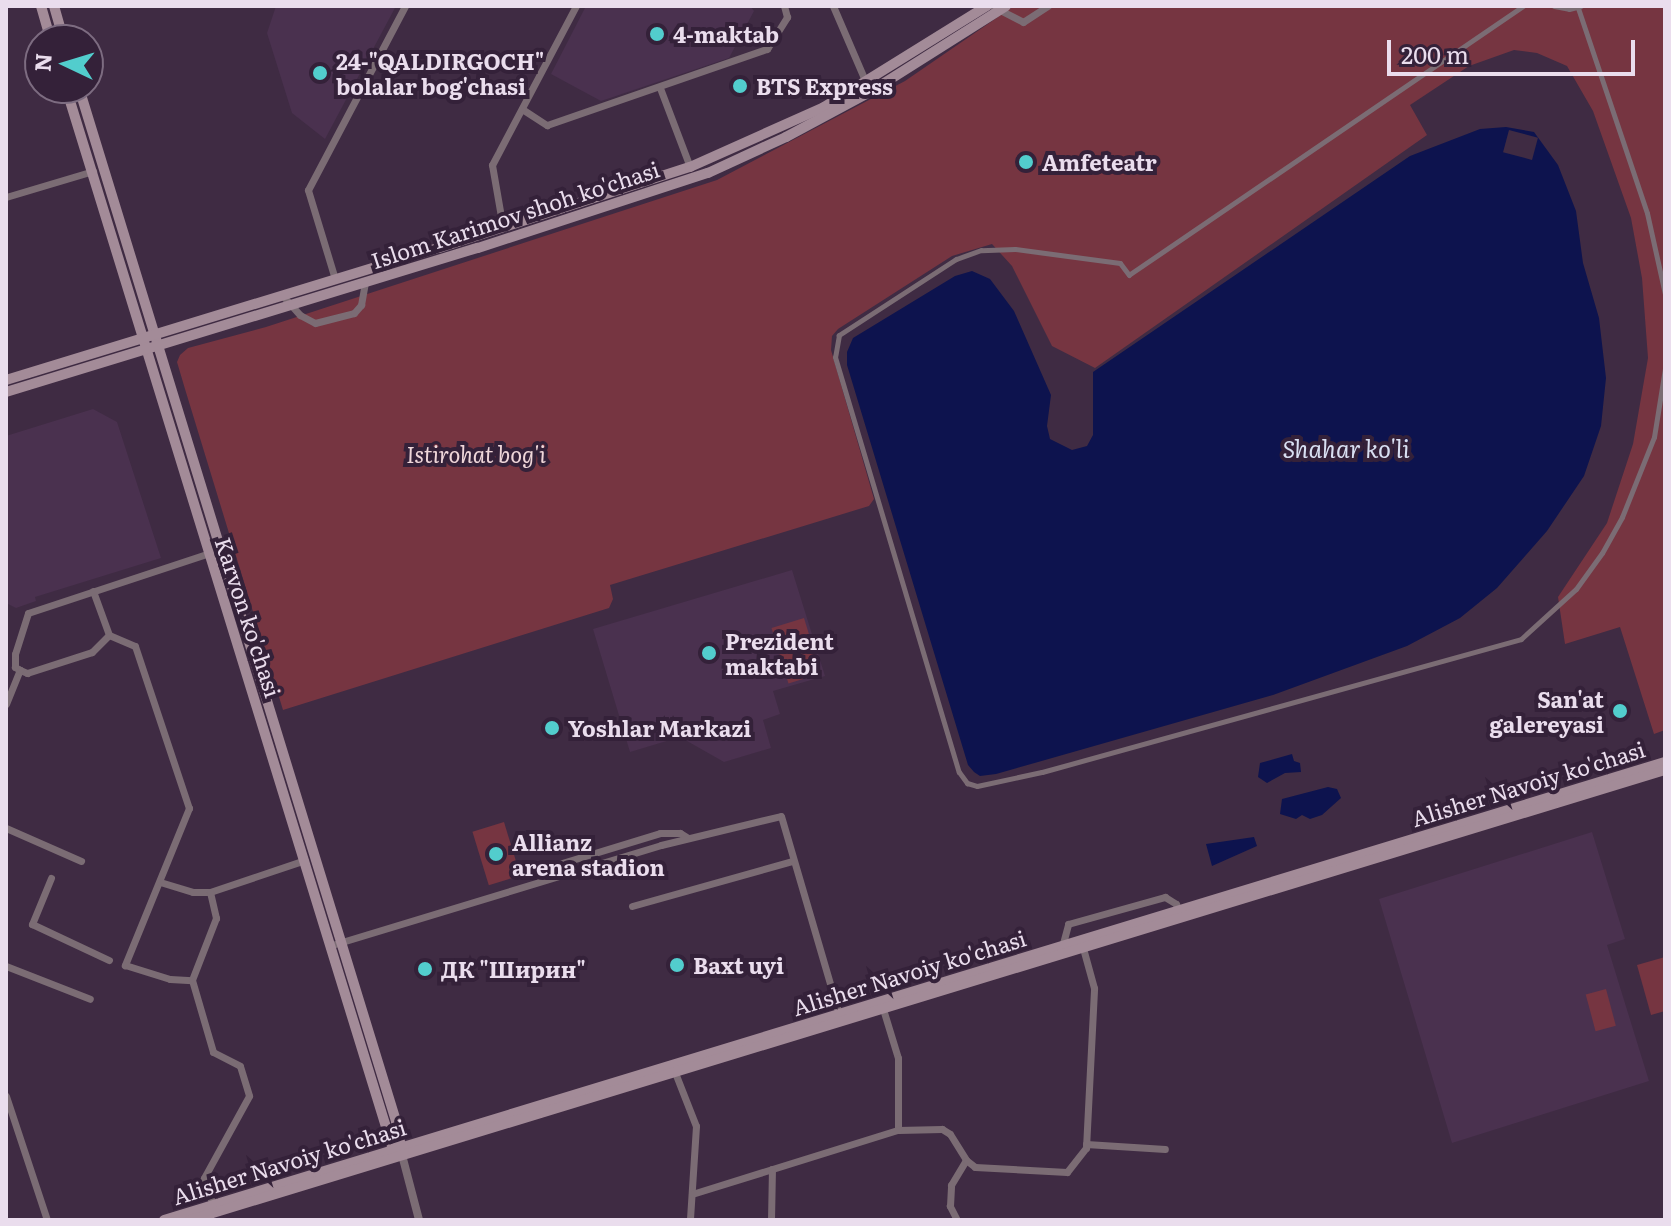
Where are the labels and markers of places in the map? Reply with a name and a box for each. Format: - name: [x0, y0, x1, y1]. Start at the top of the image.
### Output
- place label: 4-maktab: [673, 21, 779, 47]
- marker: 4-maktab: [648, 25, 666, 43]
- place label: 24-"QALDIRGOCH" bolalar bog'chasi: [336, 47, 544, 98]
- marker: 24-"QALDIRGOCH" bolalar bog'chasi: [311, 64, 329, 82]
- place label: BTS Express: [756, 73, 893, 99]
- marker: BTS Express: [731, 77, 749, 95]
- place label: Amfeteatr: [1042, 149, 1157, 175]
- marker: Amfeteatr: [1017, 153, 1035, 171]
- place label: Prezident maktabi: [725, 627, 834, 678]
- marker: Prezident maktabi: [700, 644, 718, 662]
- place label: San'at galereyasi: [1490, 685, 1604, 736]
- marker: San'at galereyasi: [1611, 702, 1629, 720]
- place label: Yoshlar Markazi: [568, 715, 751, 741]
- marker: Yoshlar Markazi: [543, 719, 561, 737]
- place label: Allianz arena stadion: [512, 828, 665, 880]
- marker: Allianz arena stadion: [487, 845, 505, 863]
- place label: Baxt uyi: [693, 952, 784, 978]
- place label: ДК "Ширин": [441, 956, 586, 982]
- marker: Baxt uyi: [668, 956, 686, 974]
- marker: ДК "Ширин": [416, 960, 434, 978]

